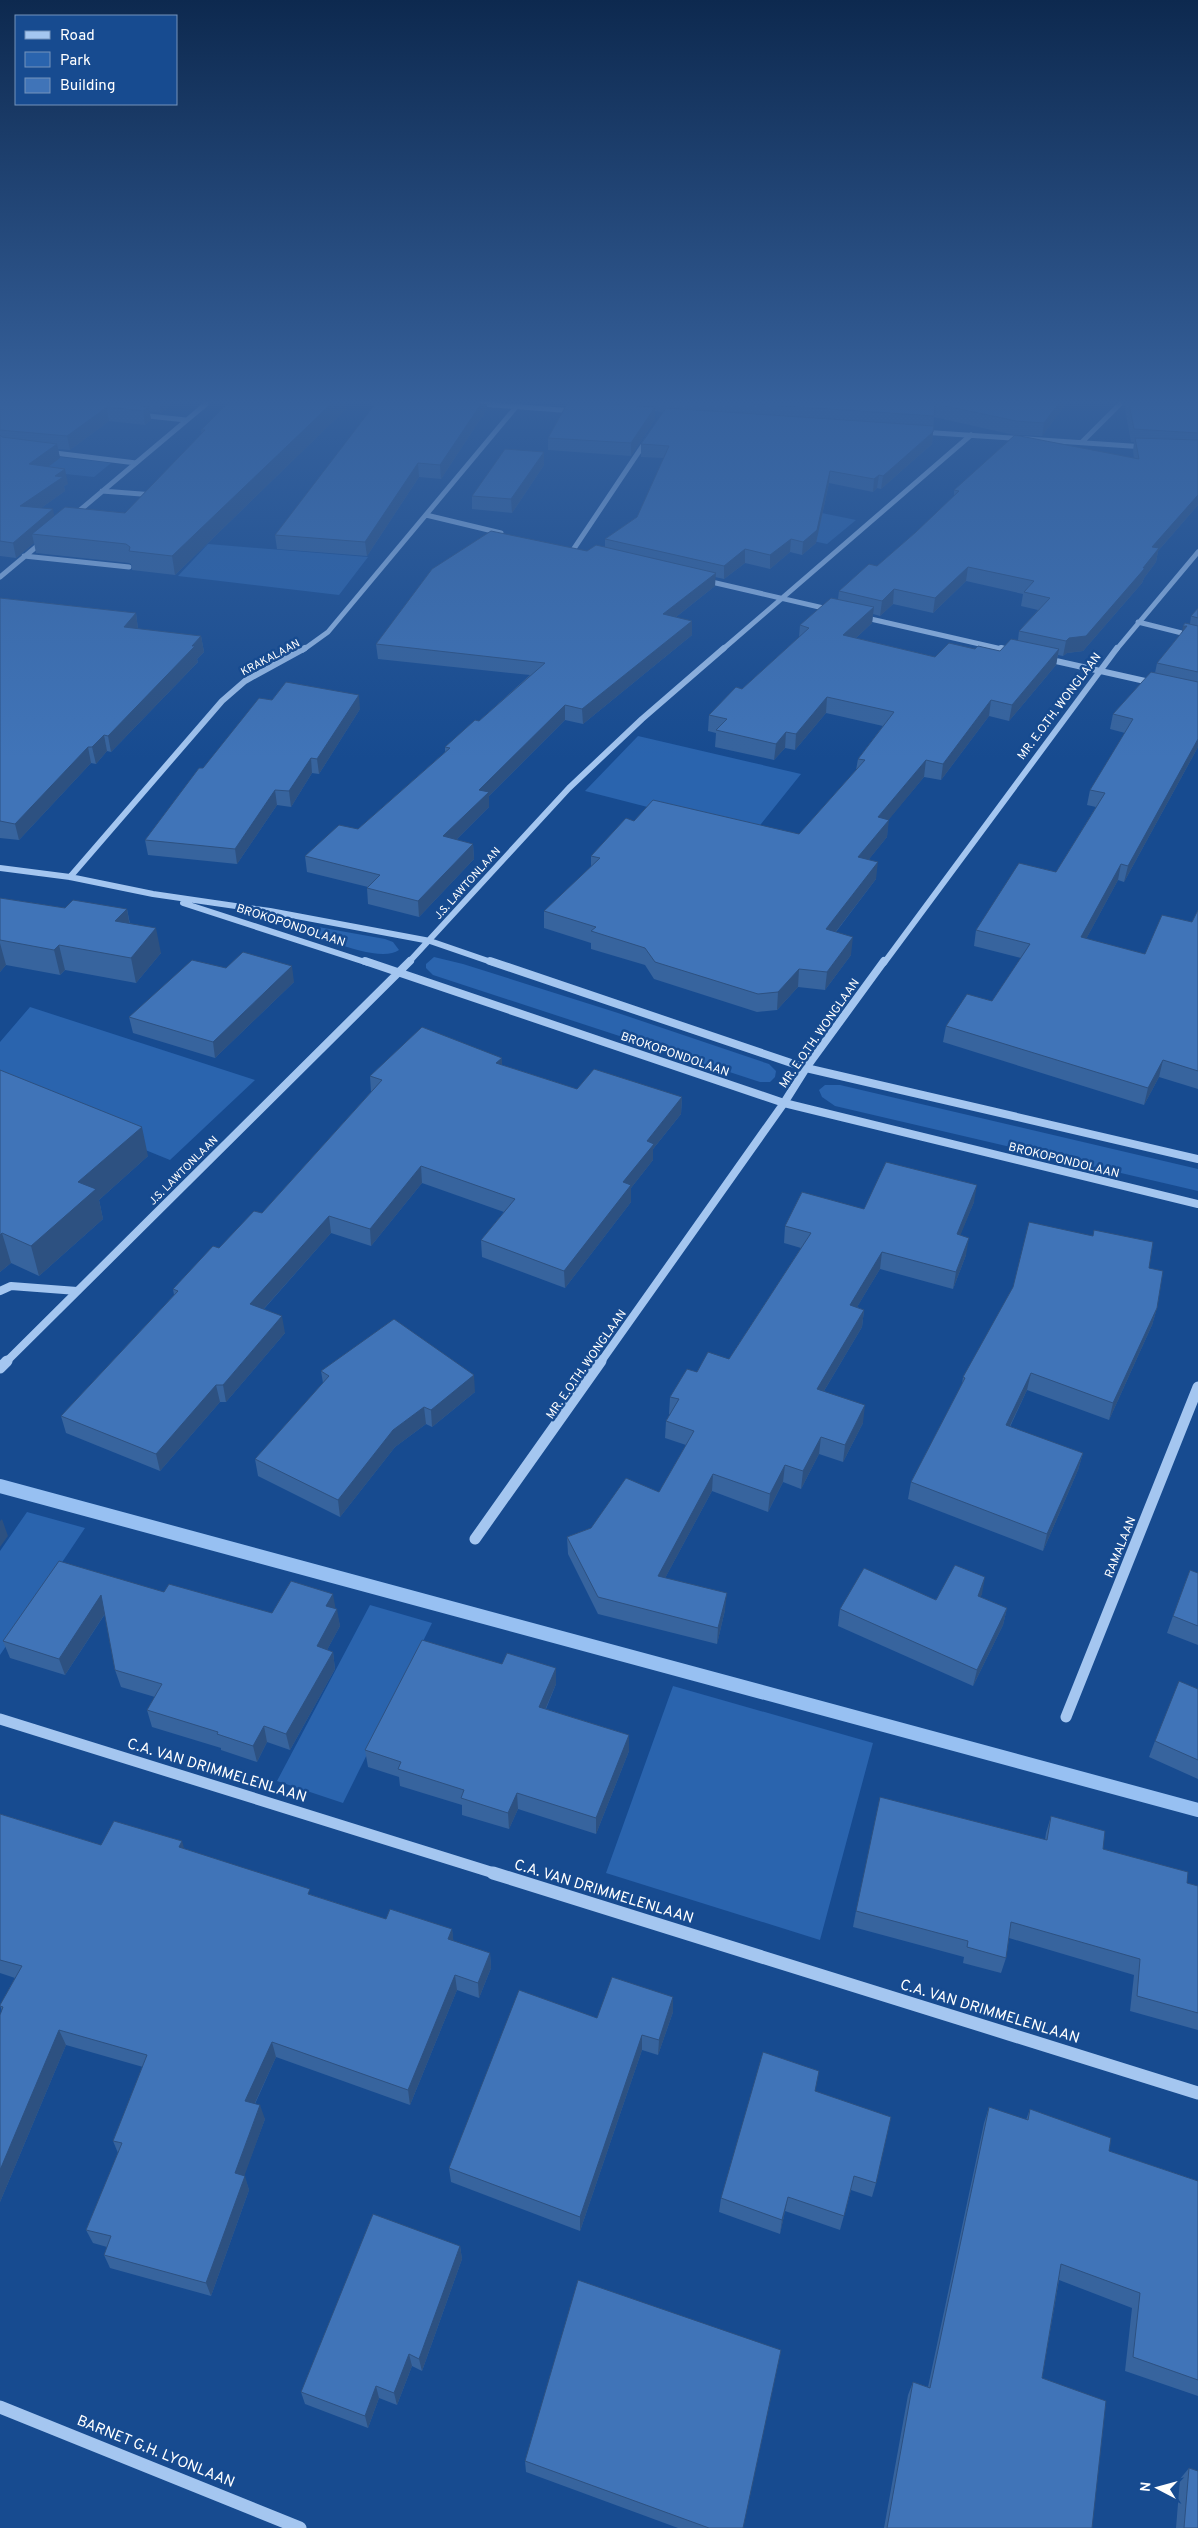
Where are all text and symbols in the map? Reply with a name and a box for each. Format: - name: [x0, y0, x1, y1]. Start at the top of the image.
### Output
- legend: [15, 15, 178, 105]
- text: Road: [60, 27, 95, 46]
- text: Park: [60, 52, 91, 71]
- text: Building: [60, 77, 115, 96]
- street label: KRAKALAAN: [239, 636, 302, 679]
- street label: MR. E.O.TH. WONGLAAN: [1014, 650, 1105, 763]
- street label: J.S. LAWTONLAAN: [432, 845, 504, 923]
- street label: BROKOPONDOLAAN: [234, 901, 347, 951]
- street label: MR. E.O.TH. WONGLAAN: [776, 976, 864, 1092]
- street label: BROKOPONDOLAAN: [618, 1029, 731, 1081]
- street label: J.S. LAWTONLAAN: [146, 1133, 221, 1208]
- street label: BROKOPONDOLAAN: [1007, 1139, 1121, 1183]
- street label: MR. E.O.TH. WONGLAAN: [543, 1307, 631, 1423]
- street label: RAMALAAN: [1101, 1514, 1140, 1580]
- street label: C.A. VAN DRIMMELENLAAN: [125, 1735, 309, 1808]
- street label: C.A. VAN DRIMMELENLAAN: [512, 1856, 696, 1929]
- street label: C.A. VAN DRIMMELENLAAN: [898, 1976, 1082, 2049]
- street label: BARNET G.H. LYONLAAN: [74, 2412, 237, 2493]
- north arrow: [1133, 2463, 1183, 2513]
- text: N: [1138, 2481, 1156, 2493]

